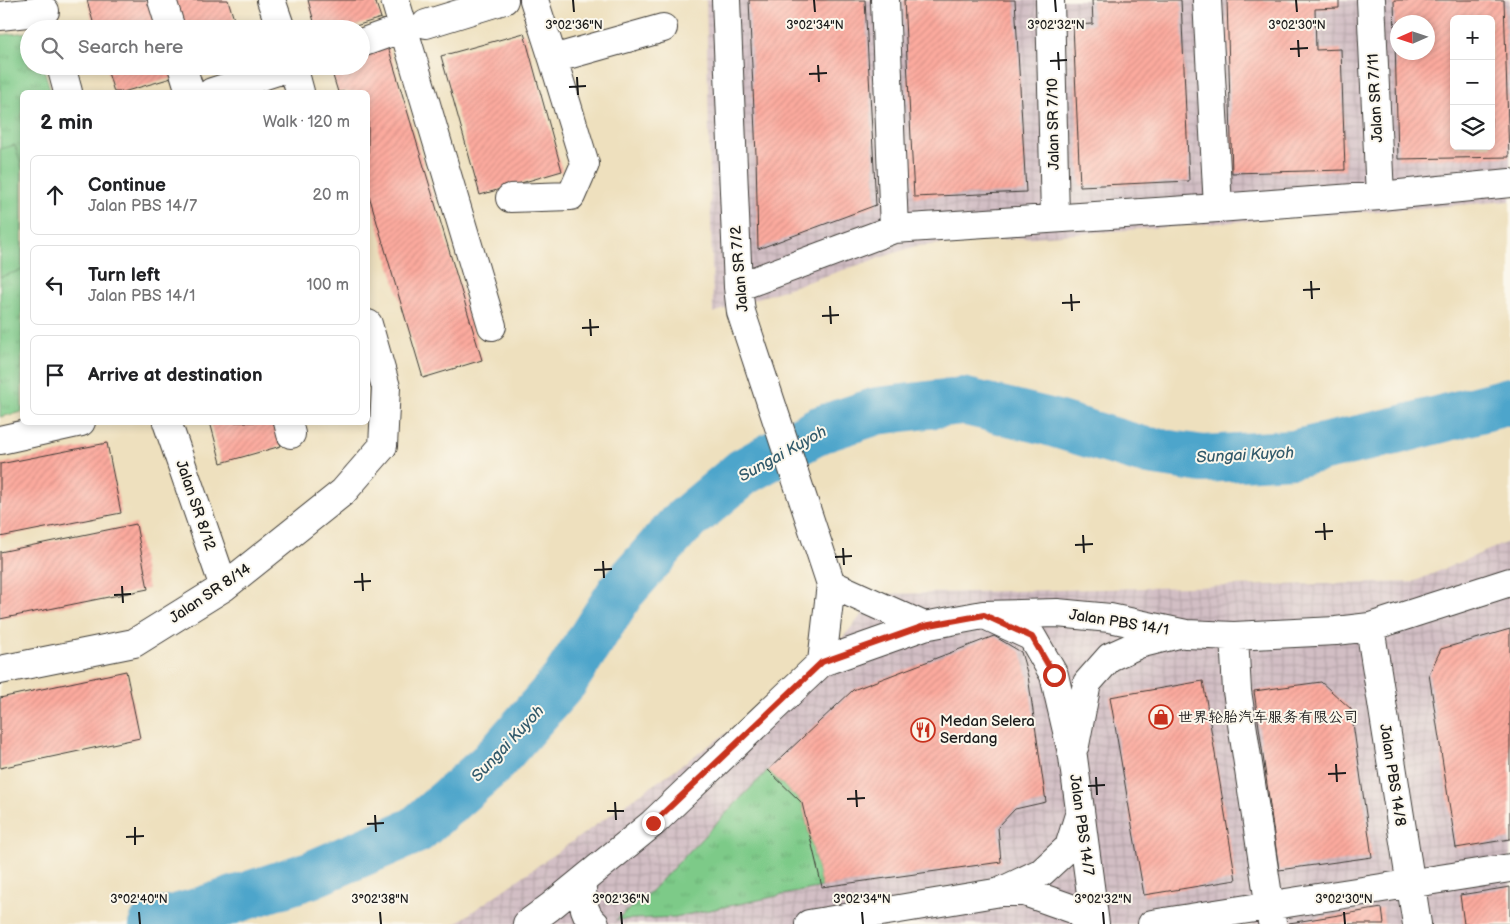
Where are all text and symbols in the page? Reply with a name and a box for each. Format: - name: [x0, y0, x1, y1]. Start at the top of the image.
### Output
- north arrow: [1390, 15, 1435, 60]
- map controls: [1450, 15, 1495, 150]
- button: +: [1450, 15, 1495, 60]
- text: 3°02'36"N: [545, 18, 603, 33]
- text: 3°02'34"N: [786, 18, 844, 33]
- text: 3°02'32"N: [1027, 18, 1085, 33]
- text: 3°02'30"N: [1268, 18, 1326, 33]
- search box: [20, 20, 370, 75]
- icon: search: [38, 34, 66, 62]
- text: Search here: [78, 36, 183, 59]
- street label: Jalan SR 7/11: [1364, 53, 1387, 143]
- button: −: [1450, 60, 1495, 105]
- street label: Jalan SR 7/10: [1043, 78, 1064, 170]
- button: layers: [1450, 105, 1495, 150]
- text: 2 min: [40, 110, 93, 135]
- text: Walk · 120 m: [263, 113, 350, 132]
- text: Continue: [88, 174, 166, 197]
- icon: ahead: [41, 181, 69, 209]
- text: 20 m: [313, 186, 349, 205]
- text: Jalan PBS 14/7: [88, 197, 197, 216]
- street label: Jalan SR 7/2: [726, 225, 753, 313]
- text: Turn left: [88, 264, 160, 287]
- icon: left: [41, 271, 69, 299]
- text: 100 m: [306, 276, 349, 295]
- text: Jalan PBS 14/1: [88, 287, 195, 306]
- icon: arrive: [41, 361, 69, 389]
- text: Arrive at destination: [88, 364, 263, 387]
- water label: Sungai Kuyoh: [735, 422, 830, 486]
- water label: Sungai Kuyoh: [1196, 443, 1295, 468]
- street label: Jalan SR 8/12: [171, 458, 220, 553]
- street label: Jalan SR 8/14: [166, 559, 255, 628]
- street label: Jalan PBS 14/1: [1068, 605, 1170, 640]
- route start: [1043, 664, 1066, 687]
- water label: Sungai Kuyoh: [468, 702, 549, 786]
- shop icon: 世界轮胎汽车服务有限公司: [1148, 704, 1174, 730]
- place label: 世界轮胎汽车服务有限公司: [1178, 708, 1358, 727]
- place label: Medan Selera Serdang: [940, 712, 1035, 748]
- restaurant icon: Medan Selera Serdang: [910, 717, 936, 743]
- street label: Jalan PBS 14/8: [1375, 722, 1410, 828]
- street label: Jalan PBS 14/7: [1065, 773, 1098, 878]
- route end: [642, 812, 665, 835]
- text: 3°02'40"N: [110, 892, 168, 907]
- text: 3°02'38"N: [351, 892, 409, 907]
- text: 3°02'36"N: [592, 892, 650, 907]
- text: 3°02'34"N: [833, 892, 891, 907]
- text: 3°02'32"N: [1074, 892, 1132, 907]
- text: 3°02'30"N: [1315, 892, 1373, 907]

